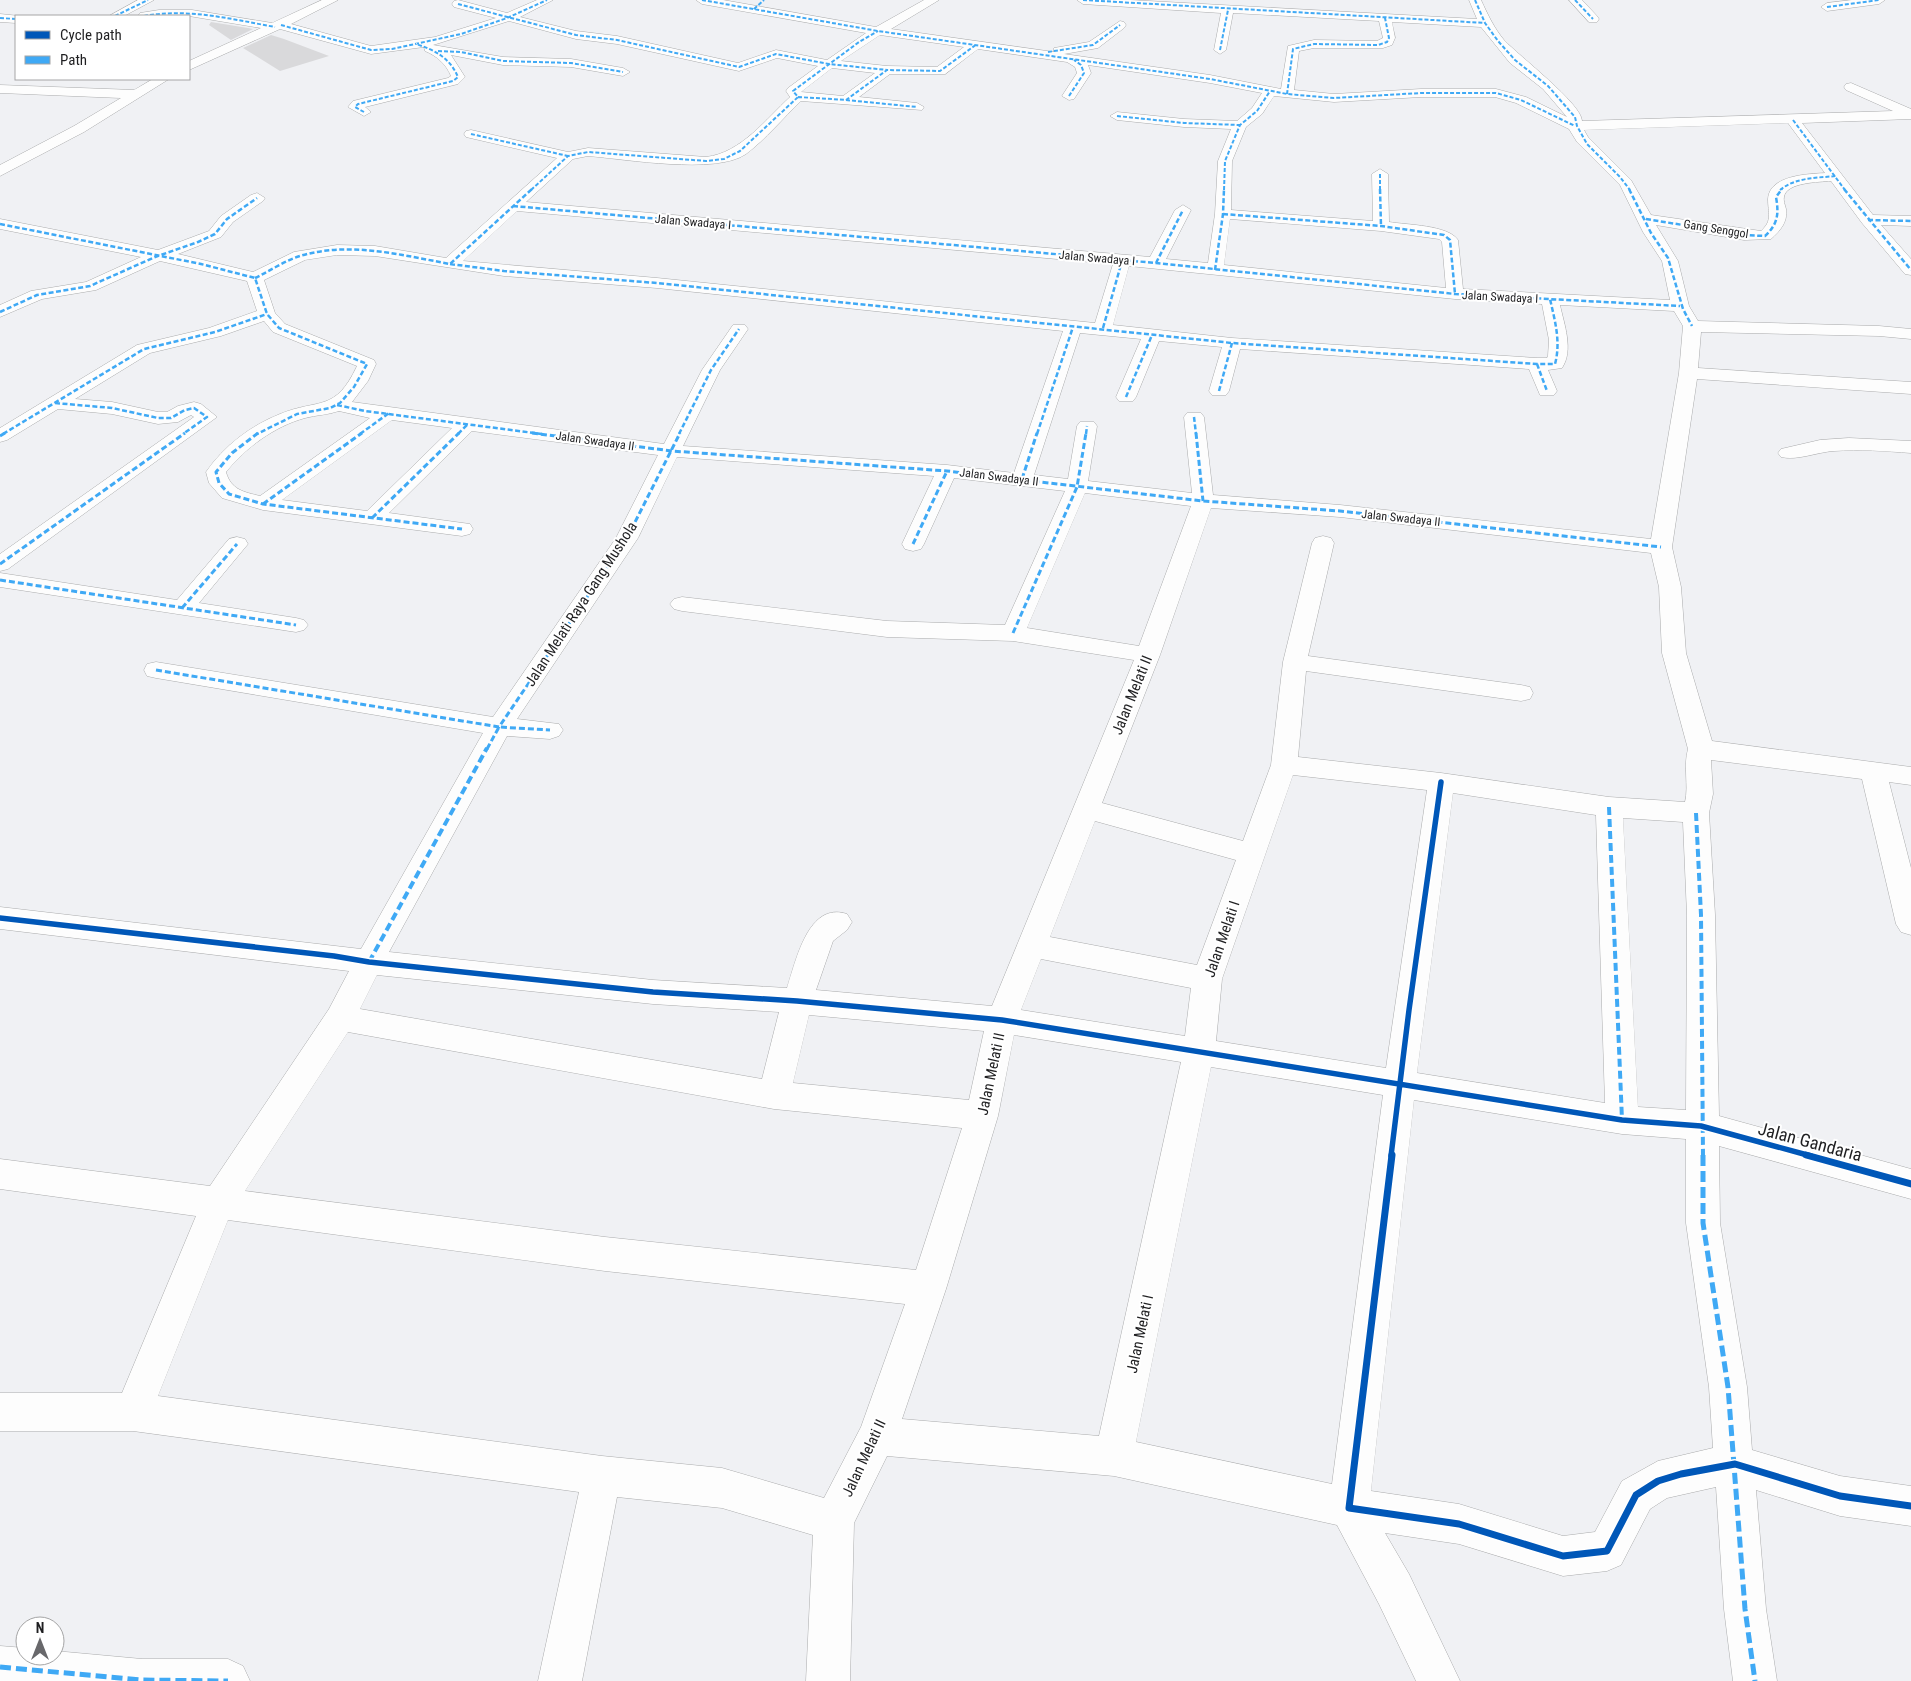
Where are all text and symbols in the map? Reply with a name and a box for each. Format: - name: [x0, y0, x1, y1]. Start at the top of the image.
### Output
- legend: [15, 15, 190, 80]
- text: Cycle path: [60, 26, 122, 44]
- text: Path: [60, 51, 87, 69]
- street label: Jalan Swadaya I: [654, 212, 732, 232]
- street label: Gang Senggol: [1683, 217, 1749, 241]
- street label: Jalan Swadaya I: [1058, 248, 1136, 268]
- street label: Jalan Swadaya I: [1461, 288, 1539, 306]
- street label: Jalan Swadaya II: [555, 429, 635, 453]
- street label: Jalan Swadaya II: [959, 465, 1039, 489]
- street label: Jalan Swadaya II: [1361, 507, 1441, 529]
- street label: Jalan Melati Raya Gang Mushola: [521, 518, 641, 690]
- street label: Jalan Melati II: [1108, 653, 1156, 737]
- street label: Jalan Melati I: [1200, 898, 1244, 980]
- street label: Jalan Melati II: [974, 1031, 1008, 1117]
- street label: Jalan Gandaria: [1756, 1118, 1864, 1165]
- street label: Jalan Melati I: [1123, 1293, 1157, 1375]
- street label: Jalan Melati II: [838, 1416, 890, 1500]
- north arrow: [15, 1616, 65, 1666]
- text: N: [36, 1620, 44, 1636]

